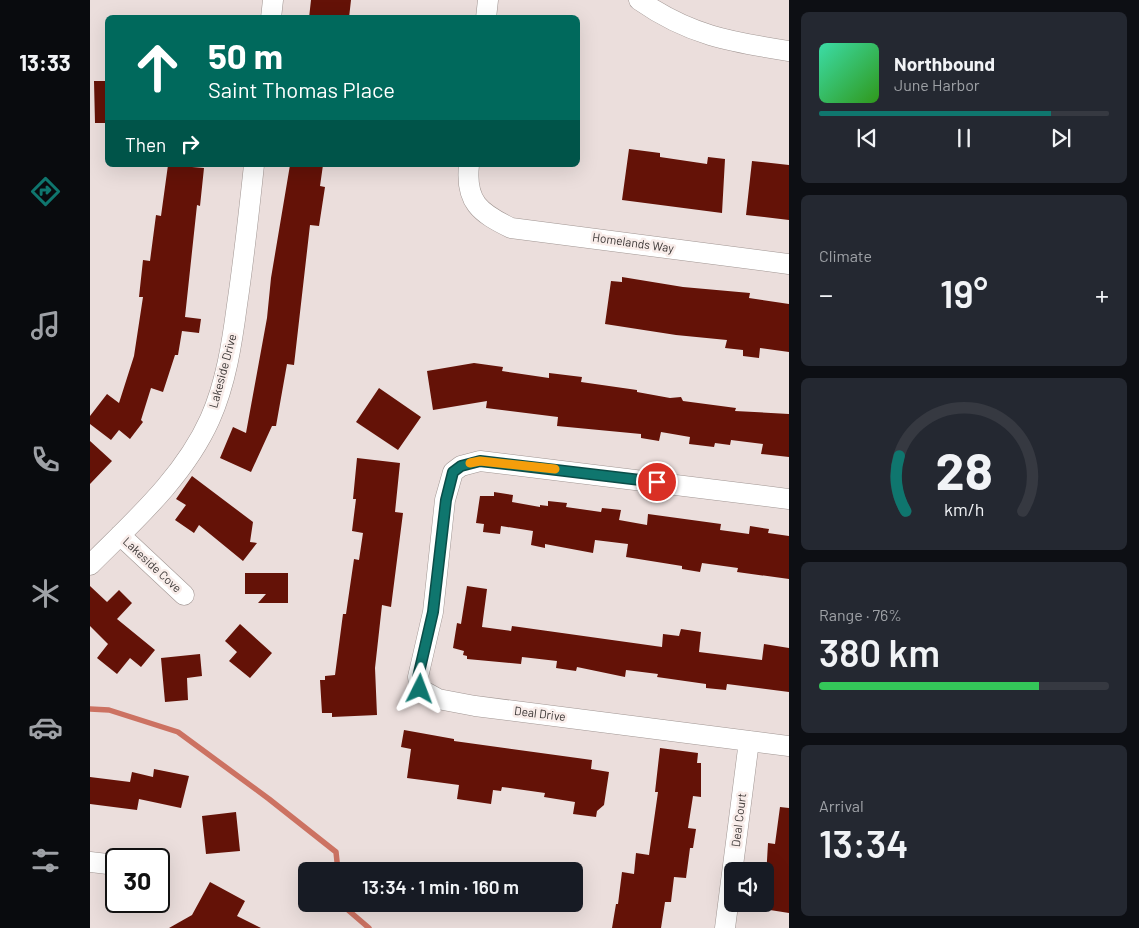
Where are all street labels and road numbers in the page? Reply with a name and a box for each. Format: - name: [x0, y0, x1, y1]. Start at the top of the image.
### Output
- street label: Homelands Way: [591, 229, 675, 255]
- street label: Lakeside Drive: [205, 332, 239, 409]
- street label: Lakeside Cove: [121, 534, 185, 595]
- street label: Deal Drive: [514, 703, 567, 723]
- street label: Deal Court: [728, 792, 748, 848]

